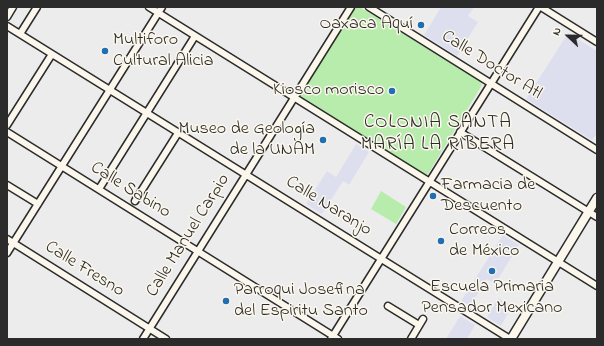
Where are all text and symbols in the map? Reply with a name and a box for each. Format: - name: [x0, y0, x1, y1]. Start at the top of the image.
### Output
- place label: Oaxaca Aquí: [319, 14, 413, 36]
- north arrow: [548, 16, 588, 56]
- marker: Oaxaca Aquí: [416, 20, 426, 30]
- text: N: [548, 25, 566, 38]
- street label: Calle Doctor Atl: [437, 27, 545, 105]
- place label: Multiforo Cultural Alicia: [113, 30, 214, 72]
- marker: Multiforo Cultural Alicia: [100, 46, 110, 56]
- place label: Kiosco morisco: [273, 80, 384, 102]
- marker: Kiosco morisco: [387, 86, 397, 96]
- district label: COLONIA SANTA MARÍA LA RIBERA: [361, 113, 515, 157]
- place label: Museo de Geología de la UNAM: [178, 119, 315, 162]
- marker: Museo de Geología de la UNAM: [318, 135, 328, 145]
- street label: Calle Sabino: [86, 158, 174, 224]
- street label: Calle Manuel Carpio: [142, 170, 236, 302]
- street label: Calle Naranjo: [281, 172, 375, 242]
- place label: Farmacia de Descuento: [441, 175, 535, 218]
- marker: Farmacia de Descuento: [428, 191, 438, 201]
- place label: Correos de México: [449, 220, 519, 262]
- marker: Correos de México: [436, 236, 446, 246]
- street label: Calle Fresno: [40, 237, 128, 303]
- marker: Escuela Primaria Pensador Mexicano: [487, 266, 497, 276]
- place label: Escuela Primaria Pensador Mexicano: [422, 277, 562, 320]
- place label: Parroqui Josefina del Espiritu Santo: [234, 280, 368, 322]
- marker: Parroqui Josefina del Espiritu Santo: [221, 296, 231, 306]

